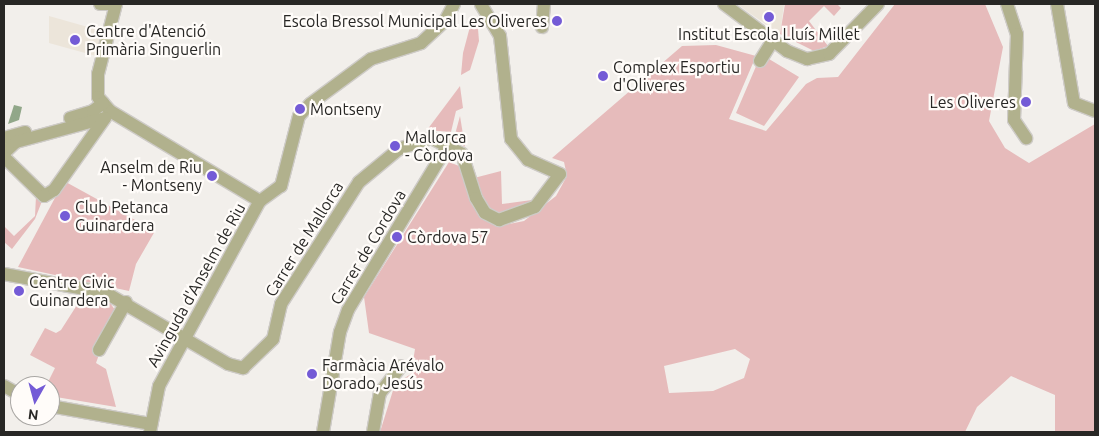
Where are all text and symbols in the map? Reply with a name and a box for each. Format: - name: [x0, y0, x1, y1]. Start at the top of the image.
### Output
- place label: Escola Bressol Municipal Les Oliveres: [283, 11, 547, 31]
- marker: Institut Escola Lluís Millet: [763, 11, 775, 23]
- marker: Escola Bressol Municipal Les Oliveres: [551, 15, 563, 27]
- place label: Centre d'Atenció Primària Singuerlin: [86, 21, 221, 59]
- place label: Institut Escola Lluís Millet: [678, 24, 860, 44]
- marker: Centre d'Atenció Primària Singuerlin: [68, 33, 82, 47]
- place label: Complex Esportiu d'Oliveres: [613, 57, 740, 95]
- marker: Complex Esportiu d'Oliveres: [597, 70, 609, 82]
- place label: Les Oliveres: [930, 92, 1016, 112]
- marker: Les Oliveres: [1020, 96, 1032, 108]
- place label: Montseny: [310, 99, 381, 119]
- marker: Montseny: [294, 103, 306, 115]
- place label: Mallorca - Còrdova: [405, 127, 473, 165]
- marker: Mallorca - Còrdova: [389, 140, 401, 152]
- place label: Anselm de Riu - Montseny: [100, 157, 202, 195]
- marker: Anselm de Riu - Montseny: [206, 170, 218, 182]
- street label: Carrer de Mallorca: [261, 178, 347, 300]
- street label: Carrer de Cordova: [326, 186, 410, 308]
- place label: Club Petanca Guinardera: [75, 197, 168, 235]
- street label: Avinguda d'Anselm de Riu: [143, 200, 249, 370]
- marker: Club Petanca Guinardera: [59, 210, 71, 222]
- place label: Còrdova 57: [407, 227, 489, 247]
- marker: Còrdova 57: [391, 231, 403, 243]
- place label: Centre Civic Guinardera: [29, 272, 114, 310]
- marker: Centre Civic Guinardera: [13, 285, 25, 297]
- place label: Farmàcia Arévalo Dorado, Jesús: [322, 355, 444, 393]
- marker: Farmàcia Arévalo Dorado, Jesús: [306, 368, 318, 380]
- north arrow: [10, 376, 60, 426]
- text: N: [27, 406, 39, 423]

